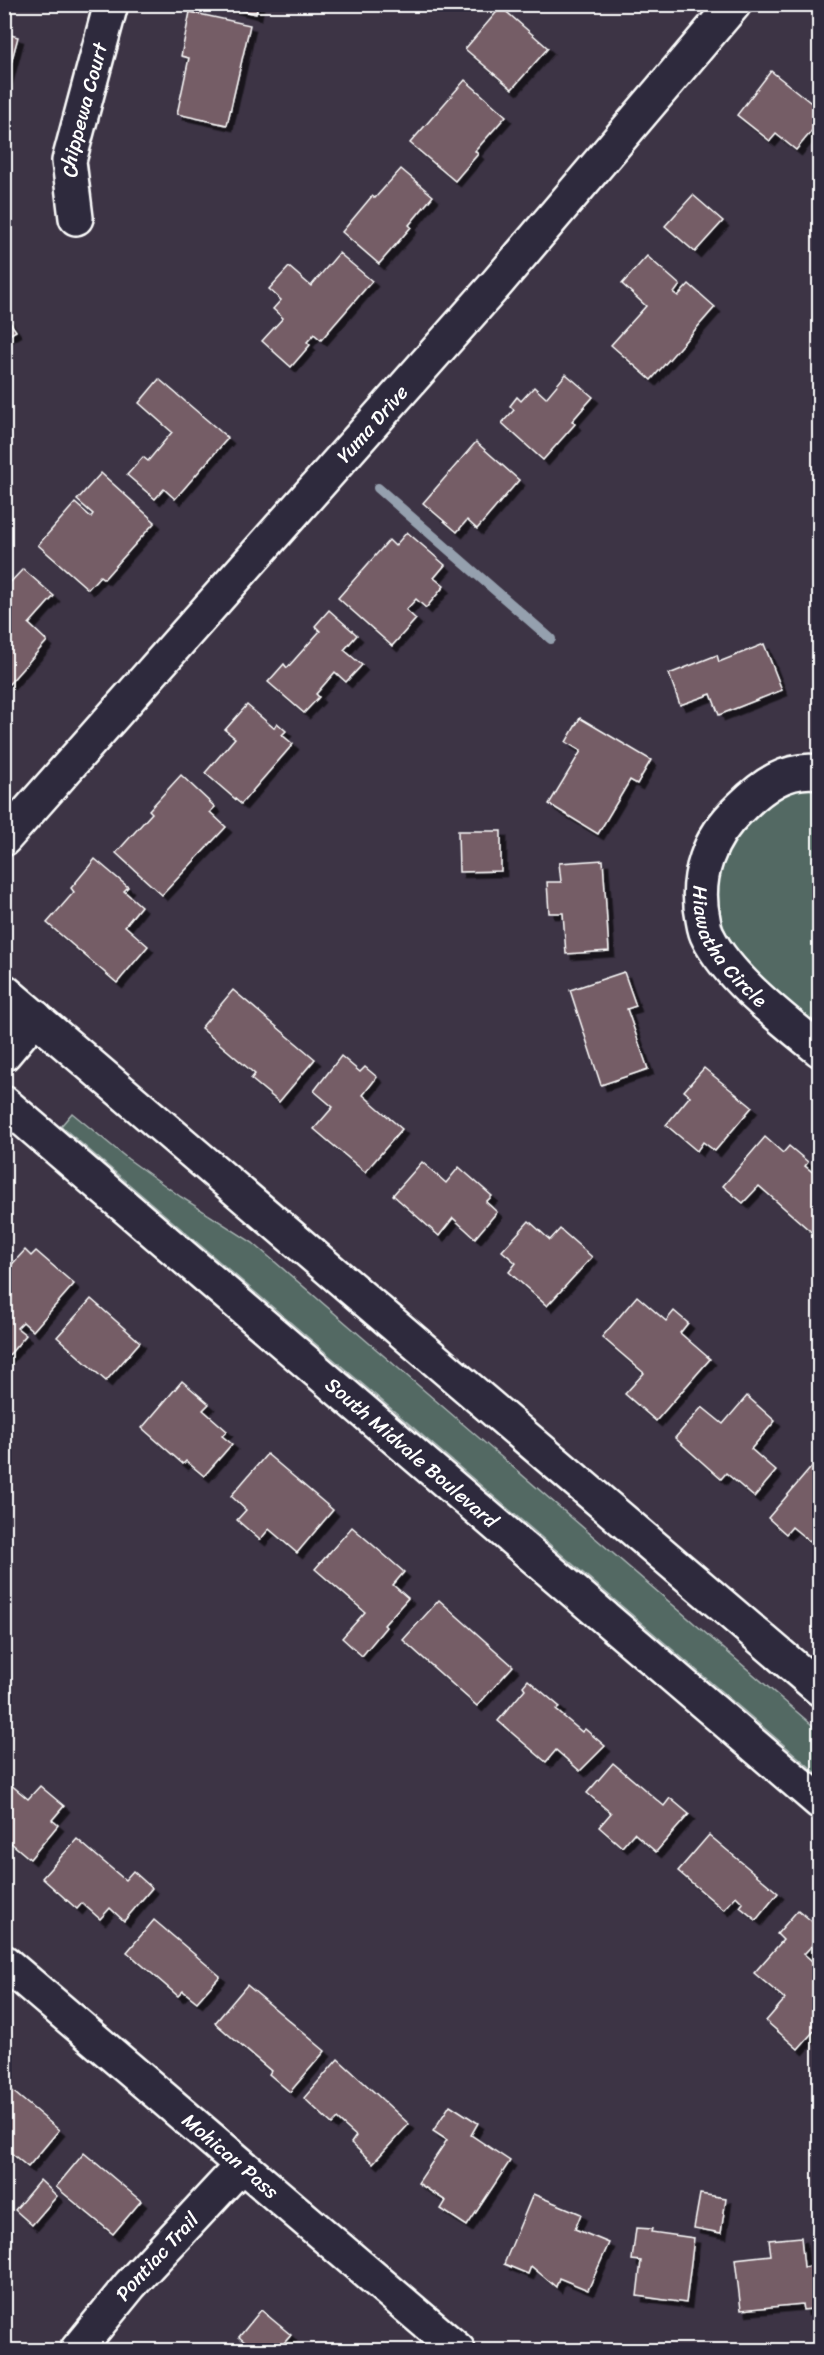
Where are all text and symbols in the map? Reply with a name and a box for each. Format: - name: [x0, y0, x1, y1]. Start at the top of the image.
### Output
- street label: Chippewa Court: [51, 38, 118, 180]
- street label: Yuma Drive: [328, 377, 417, 471]
- street label: Hiawatha Circle: [682, 885, 776, 1017]
- street label: South Midvale Boulevard: [317, 1368, 507, 1538]
- street label: Mohican Pass: [174, 2104, 288, 2209]
- street label: Pontiac Trail: [106, 2203, 209, 2309]

